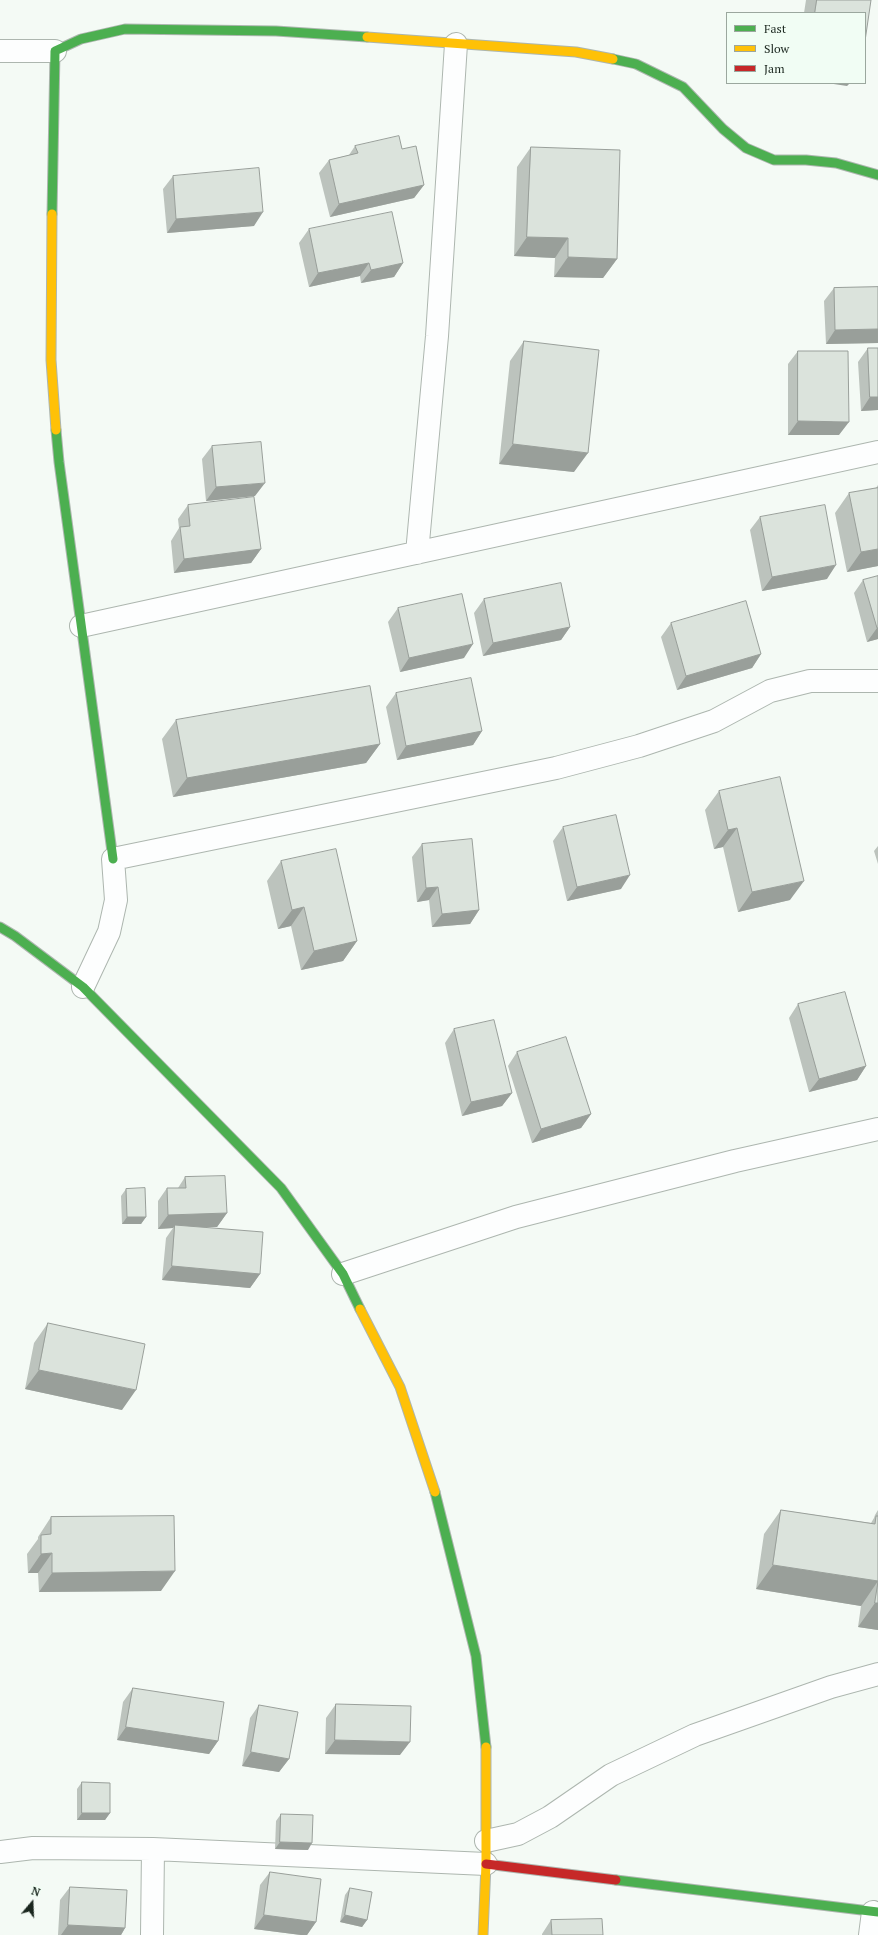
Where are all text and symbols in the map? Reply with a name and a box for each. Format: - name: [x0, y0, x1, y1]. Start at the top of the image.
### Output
- legend: [726, 12, 866, 84]
- text: Fast: [764, 21, 786, 36]
- text: Slow: [764, 41, 789, 56]
- text: Jam: [764, 61, 785, 76]
- north arrow: [12, 1883, 52, 1923]
- text: N: [30, 1884, 42, 1900]

